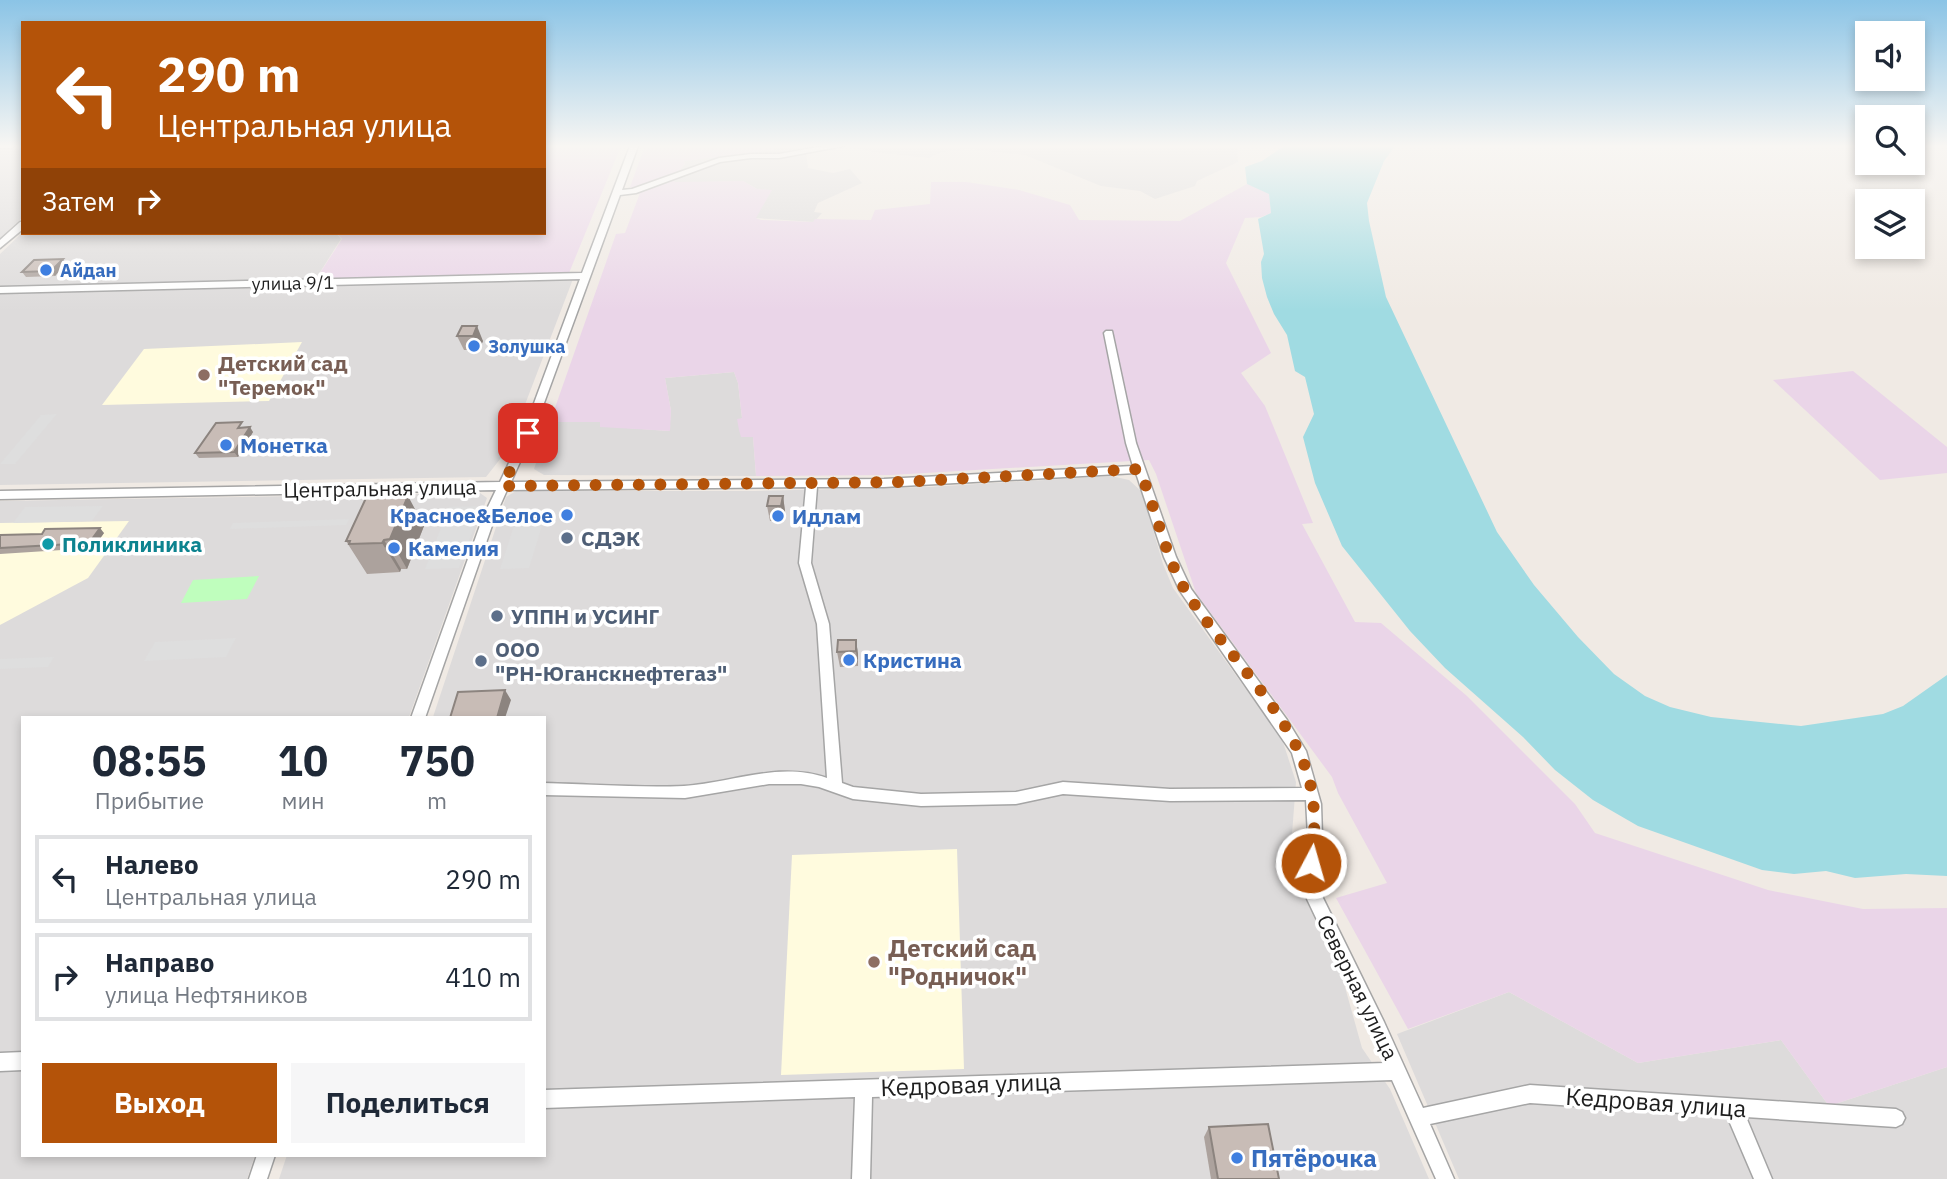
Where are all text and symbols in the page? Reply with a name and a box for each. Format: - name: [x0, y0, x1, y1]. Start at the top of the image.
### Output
- map controls: [1855, 21, 1925, 259]
- button: sound: [1855, 21, 1925, 91]
- text: 290 m: [157, 42, 301, 105]
- icon: left: [42, 49, 133, 140]
- text: Центральная улица: [157, 104, 452, 146]
- button: search: [1855, 105, 1925, 175]
- icon: right: [129, 182, 167, 220]
- text: Затем: [42, 184, 115, 218]
- button: layers: [1855, 189, 1925, 259]
- place label: Айдан: [60, 259, 116, 282]
- marker: Айдан: [38, 262, 54, 278]
- street label: улица 9/1: [252, 271, 334, 295]
- place label: Золушка: [488, 335, 565, 358]
- marker: Золушка: [466, 338, 482, 354]
- place label: Детский сад "Теремок": [218, 349, 348, 401]
- marker: Детский сад "Теремок": [196, 367, 212, 383]
- pin: [498, 403, 558, 463]
- icon: arrive: [509, 414, 547, 452]
- place label: Монетка: [240, 431, 328, 459]
- marker: Монетка: [218, 437, 234, 453]
- street label: Центральная улица: [283, 472, 477, 504]
- place label: Красное&Белое: [390, 501, 553, 529]
- place label: Идлам: [792, 502, 861, 530]
- marker: Красное&Белое: [559, 507, 575, 523]
- marker: Идлам: [770, 508, 786, 524]
- place label: СДЭК: [581, 524, 640, 552]
- place label: Поликлиника: [62, 530, 202, 558]
- marker: СДЭК: [559, 530, 575, 546]
- place label: Камелия: [408, 534, 499, 562]
- marker: Поликлиника: [40, 536, 56, 552]
- marker: Камелия: [386, 540, 402, 556]
- place label: УППН и УСИНГ: [511, 602, 659, 630]
- marker: УППН и УСИНГ: [489, 608, 505, 624]
- place label: ООО "РН-Юганскнефтегаз": [495, 635, 727, 687]
- place label: Кристина: [863, 646, 962, 674]
- marker: Кристина: [841, 652, 857, 668]
- marker: ООО "РН-Юганскнефтегаз": [473, 653, 489, 669]
- text: 08:55: [92, 733, 207, 788]
- text: 10: [278, 733, 328, 788]
- text: 750: [399, 733, 475, 788]
- text: Прибытие: [95, 785, 204, 815]
- text: мин: [282, 785, 325, 815]
- text: m: [427, 785, 447, 815]
- position arrow: [1274, 826, 1348, 900]
- text: Налево: [105, 847, 199, 881]
- icon: left: [46, 860, 84, 898]
- text: 290 m: [445, 862, 521, 896]
- text: Центральная улица: [105, 881, 317, 911]
- street label: Северная улица: [1311, 910, 1405, 1064]
- place label: Детский сад "Родничок": [888, 932, 1036, 992]
- text: Направо: [105, 945, 214, 979]
- marker: Детский сад "Родничок": [866, 954, 882, 970]
- icon: right: [46, 958, 84, 996]
- text: 410 m: [445, 960, 521, 994]
- text: улица Нефтяников: [105, 979, 308, 1009]
- button: Выход: [42, 1063, 277, 1143]
- button: Поделиться: [291, 1063, 525, 1143]
- street label: Кедровая улица: [880, 1065, 1062, 1103]
- street label: Кедровая улица: [1564, 1080, 1748, 1124]
- place label: Пятёрочка: [1251, 1142, 1377, 1174]
- marker: Пятёрочка: [1229, 1150, 1245, 1166]

